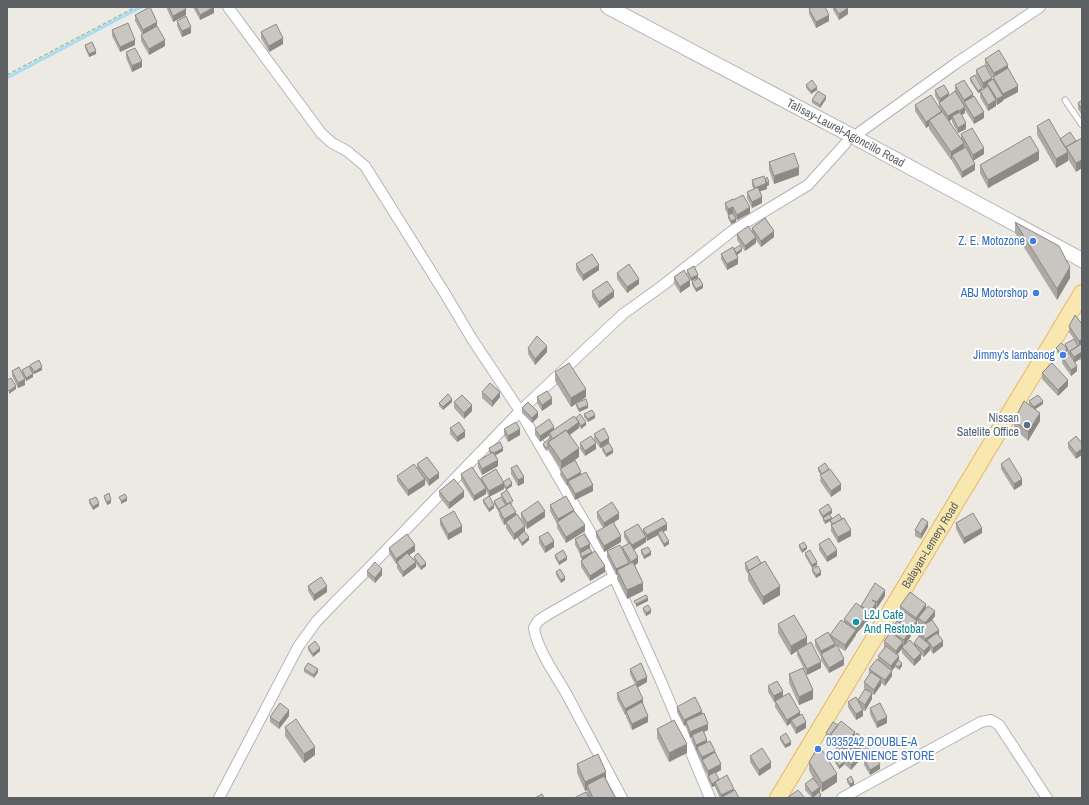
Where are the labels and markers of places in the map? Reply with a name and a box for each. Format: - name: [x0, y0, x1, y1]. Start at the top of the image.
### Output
- place label: Z. E. Motozone: [958, 233, 1025, 249]
- marker: Z. E. Motozone: [1028, 236, 1038, 246]
- place label: ABJ Motorshop: [960, 285, 1028, 301]
- marker: ABJ Motorshop: [1031, 288, 1041, 298]
- place label: Jimmy's lambanog: [973, 347, 1056, 363]
- marker: Jimmy's lambanog: [1058, 350, 1068, 360]
- place label: Nissan Satelite Office: [957, 410, 1019, 440]
- marker: Nissan Satelite Office: [1022, 420, 1032, 430]
- place label: L2J Cafe And Restobar: [863, 607, 925, 637]
- marker: L2J Cafe And Restobar: [851, 617, 861, 627]
- place label: 0335242 DOUBLE-A CONVENIENCE STORE: [826, 734, 935, 764]
- marker: 0335242 DOUBLE-A CONVENIENCE STORE: [813, 744, 823, 754]

